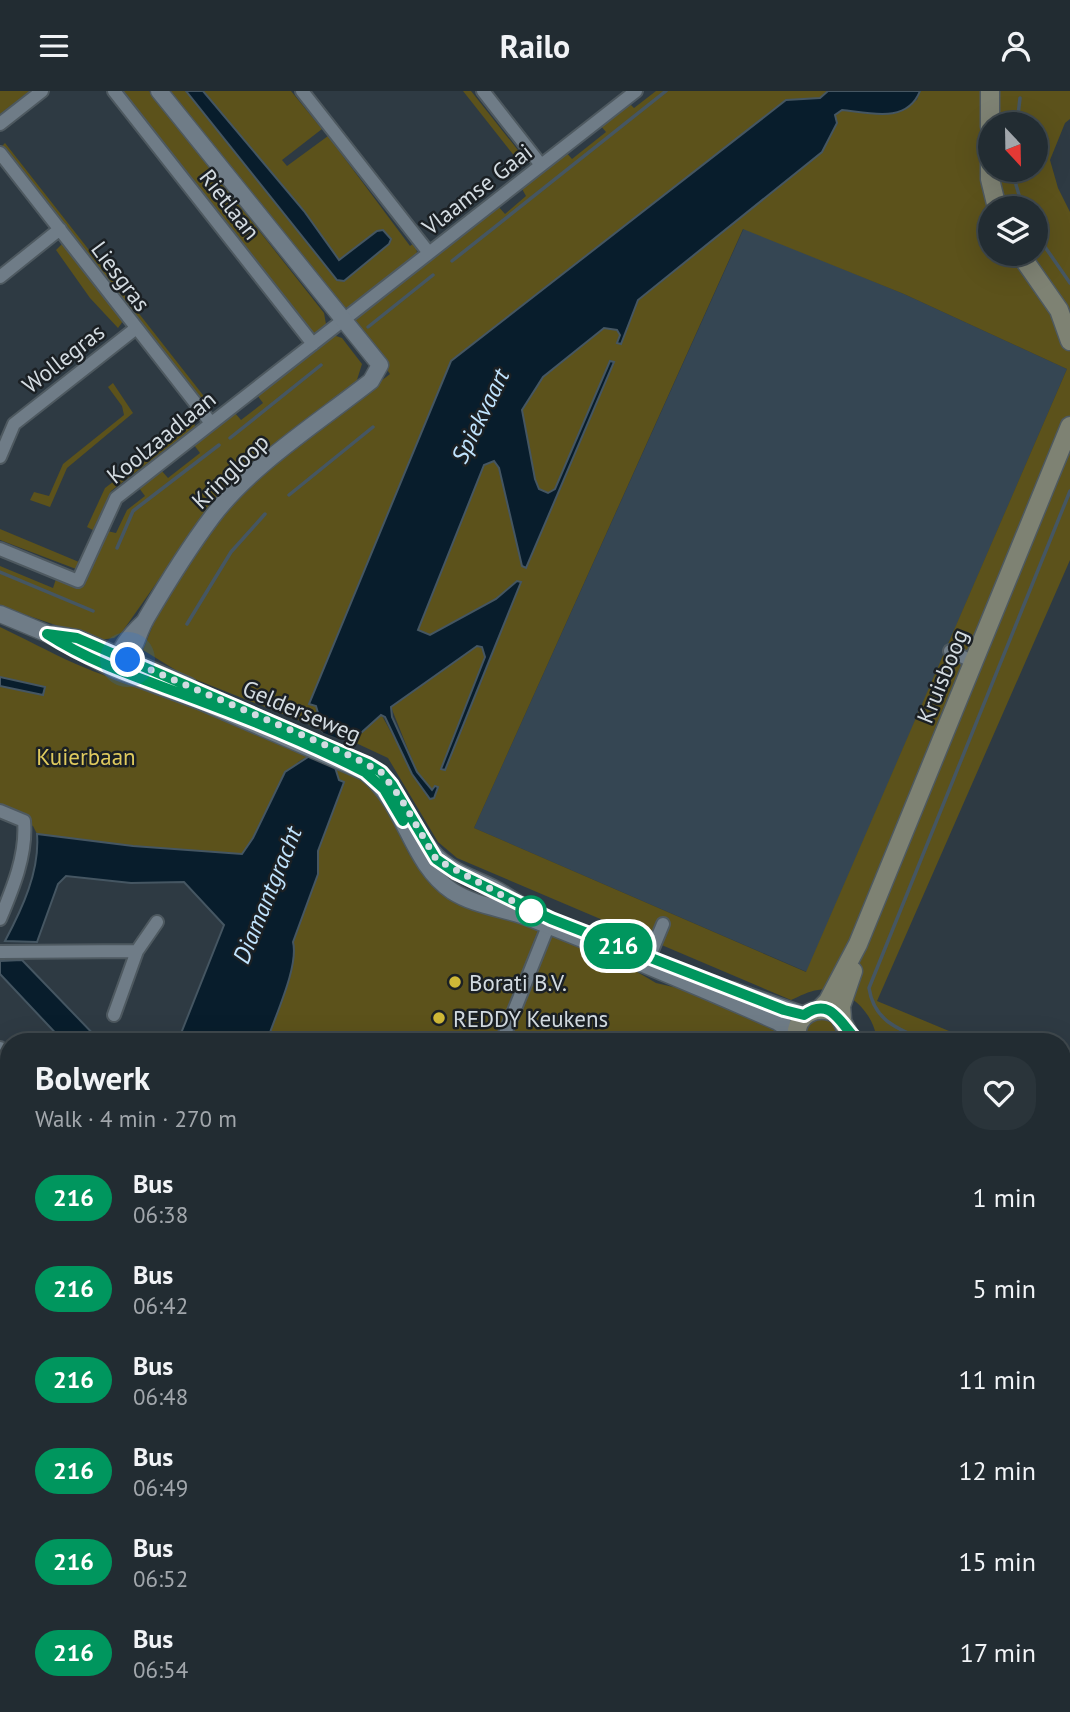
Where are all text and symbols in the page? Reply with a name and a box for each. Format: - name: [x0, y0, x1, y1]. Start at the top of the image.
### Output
- text: Railo: [500, 25, 570, 67]
- icon: menu: [35, 27, 73, 65]
- icon: person: [997, 27, 1035, 65]
- north arrow: [978, 112, 1048, 182]
- map controls: [978, 112, 1048, 266]
- street label: Vlaamse Gaai: [415, 137, 538, 242]
- street label: Rietlaan: [194, 163, 266, 245]
- button: layers: [978, 196, 1048, 266]
- street label: Liesgras: [85, 235, 157, 317]
- street label: Wollegras: [16, 317, 110, 399]
- water label: Spiekvaart: [444, 362, 517, 468]
- street label: Koolzaadlaan: [101, 384, 221, 490]
- street label: Kringloop: [185, 427, 275, 515]
- street label: Kruisboog: [910, 625, 974, 727]
- your location: [110, 642, 145, 677]
- street label: Gelderseweg: [238, 673, 366, 749]
- park label: Kuierbaan: [36, 742, 136, 771]
- water label: Diamantgracht: [226, 821, 309, 968]
- unlabelled marker: [516, 896, 546, 926]
- line badge: 216: [578, 923, 658, 969]
- text: 216: [598, 930, 638, 961]
- place label: Borati B.V.: [469, 968, 567, 997]
- marker: Borati B.V.: [447, 974, 463, 990]
- place label: REDDY Keukens: [453, 1004, 608, 1033]
- marker: REDDY Keukens: [431, 1010, 447, 1026]
- text: Bolwerk: [35, 1056, 150, 1099]
- button: heart: [962, 1056, 1036, 1130]
- text: Walk · 4 min · 270 m: [35, 1104, 237, 1133]
- text: Bus: [133, 1167, 173, 1200]
- text: 1 min: [973, 1181, 1036, 1214]
- text: 216: [53, 1182, 94, 1213]
- text: 06:38: [133, 1200, 188, 1229]
- text: Bus: [133, 1258, 173, 1291]
- text: 5 min: [973, 1272, 1036, 1305]
- text: 216: [53, 1273, 94, 1304]
- text: 06:42: [133, 1291, 188, 1320]
- text: Bus: [133, 1349, 173, 1382]
- text: 11 min: [958, 1363, 1036, 1396]
- text: 216: [53, 1364, 94, 1395]
- text: 06:48: [133, 1382, 188, 1411]
- text: Bus: [133, 1440, 173, 1473]
- text: 12 min: [958, 1454, 1036, 1487]
- text: 216: [53, 1455, 94, 1486]
- text: 06:49: [133, 1473, 188, 1502]
- text: Bus: [133, 1531, 173, 1564]
- text: 15 min: [958, 1545, 1036, 1578]
- text: 216: [53, 1546, 94, 1577]
- text: 06:52: [133, 1564, 188, 1593]
- text: Bus: [133, 1622, 173, 1655]
- text: 17 min: [960, 1636, 1036, 1669]
- text: 216: [53, 1637, 94, 1668]
- text: 06:54: [133, 1655, 188, 1684]

